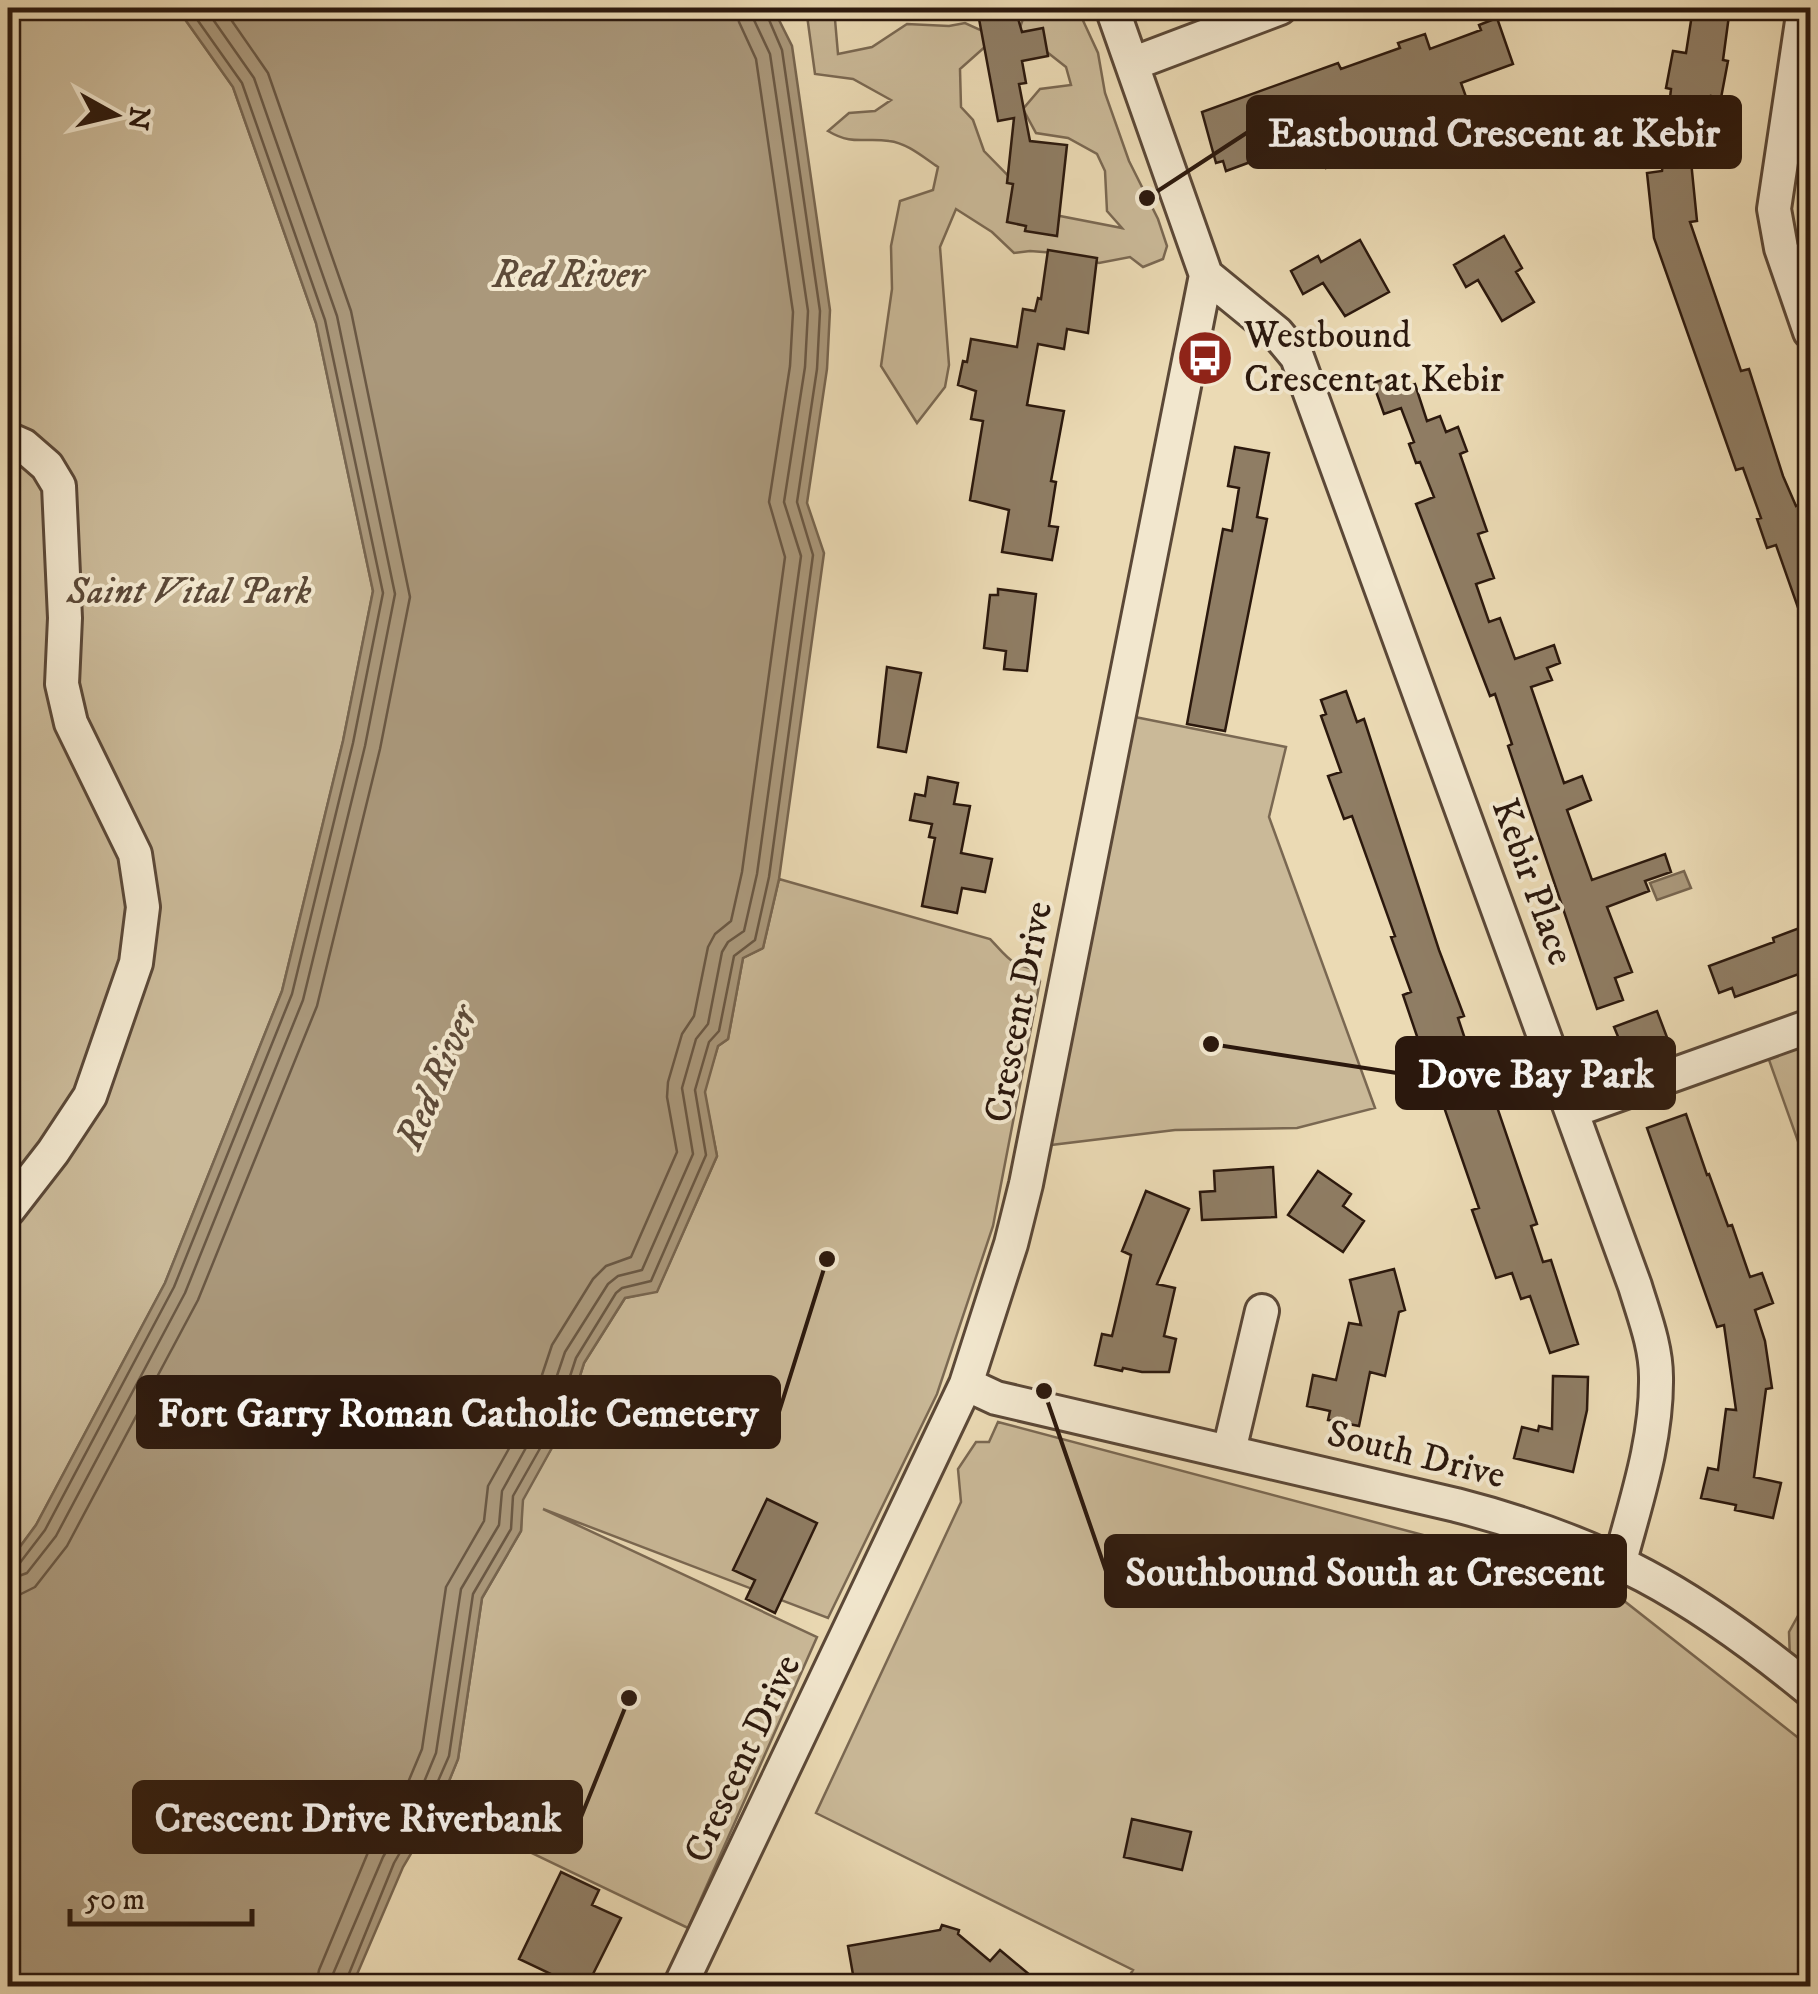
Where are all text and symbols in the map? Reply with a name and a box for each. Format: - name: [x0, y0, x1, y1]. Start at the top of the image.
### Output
- north arrow: [65, 65, 165, 165]
- callout: Eastbound Crescent at Kebir: [1248, 97, 1740, 167]
- text: N: [119, 104, 157, 132]
- text: Eastbound Crescent at Kebir: [1268, 110, 1721, 160]
- water label: Red River: [491, 251, 647, 301]
- place label: Westbound Crescent at Kebir: [1243, 312, 1504, 404]
- bus stop icon: Westbound Crescent at Kebir: [1175, 328, 1235, 388]
- park label: Saint Vital Park: [66, 568, 312, 616]
- street label: Kebir Place: [1480, 792, 1584, 972]
- street label: Crescent Drive: [974, 897, 1064, 1127]
- water label: Red River: [385, 996, 492, 1158]
- callout: Dove Bay Park: [1397, 1038, 1674, 1108]
- text: Dove Bay Park: [1418, 1051, 1655, 1101]
- callout: Fort Garry Roman Catholic Cemetery: [138, 1377, 779, 1447]
- text: Fort Garry Roman Catholic Cemetery: [157, 1390, 760, 1440]
- street label: South Drive: [1322, 1410, 1510, 1500]
- callout: Southbound South at Crescent: [1106, 1536, 1625, 1606]
- text: Southbound South at Crescent: [1125, 1549, 1605, 1599]
- street label: Crescent Drive: [674, 1647, 812, 1871]
- callout: Crescent Drive Riverbank: [134, 1782, 581, 1852]
- text: Crescent Drive Riverbank: [155, 1795, 563, 1845]
- scale bar: [70, 1864, 252, 1926]
- text: 50 m: [85, 1882, 145, 1919]

